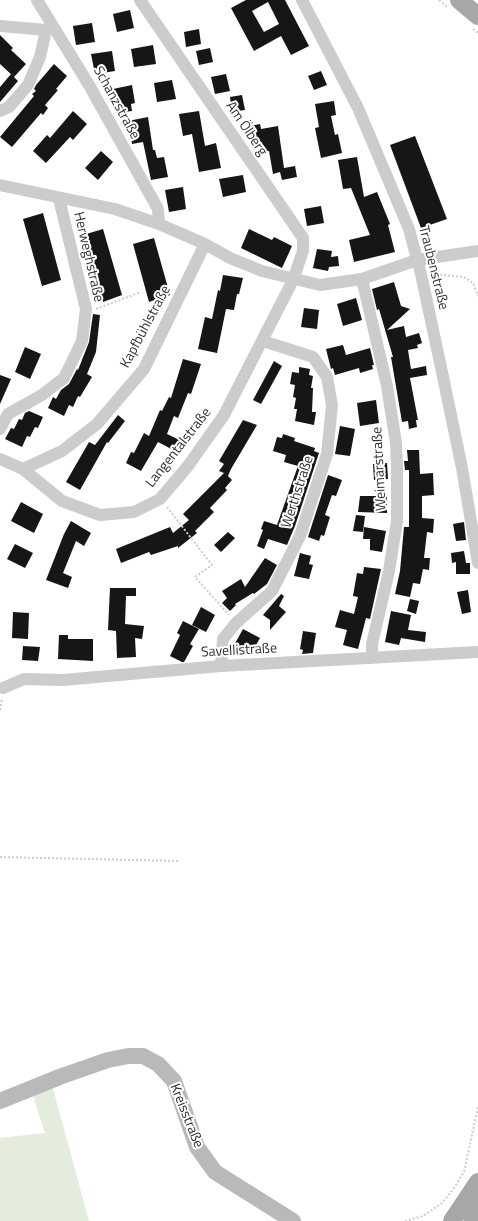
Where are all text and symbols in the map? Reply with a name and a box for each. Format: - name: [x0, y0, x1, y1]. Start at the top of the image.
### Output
- street label: Schanzstraße: [89, 64, 143, 142]
- street label: Am Ölberg: [222, 99, 270, 159]
- street label: Herweghstraße: [69, 210, 107, 304]
- street label: Traubenstraße: [414, 224, 452, 312]
- street label: Kapfbühlstraße: [117, 283, 175, 371]
- street label: Langentalstraße: [143, 405, 215, 491]
- street label: Weimarstraße: [369, 427, 391, 511]
- street label: Werthstraße: [278, 454, 318, 530]
- street label: Savellistraße: [201, 641, 277, 661]
- street label: Kreisstraße: [166, 1081, 206, 1151]

